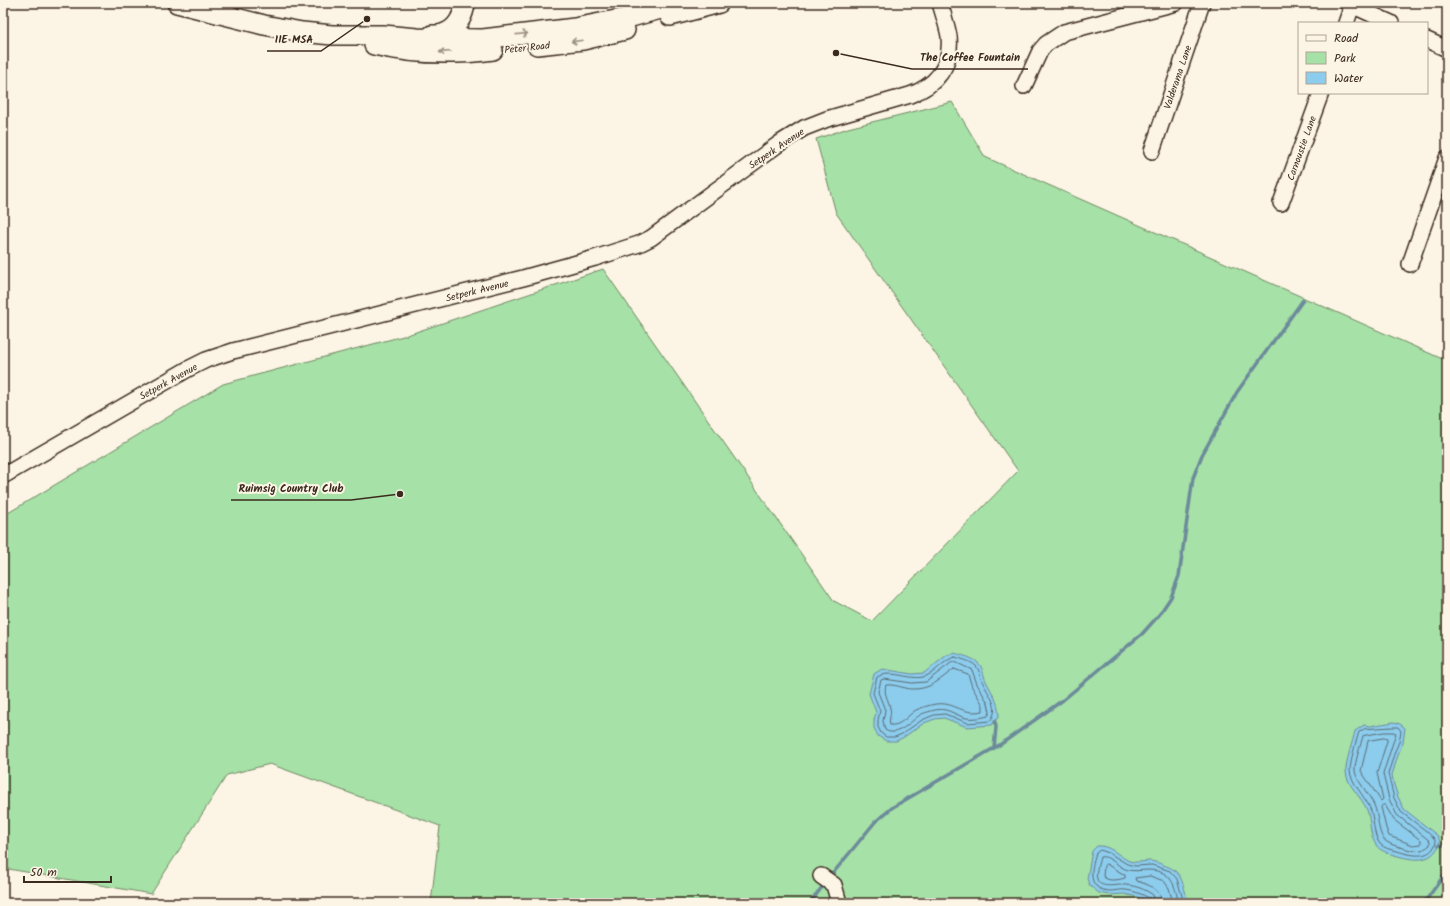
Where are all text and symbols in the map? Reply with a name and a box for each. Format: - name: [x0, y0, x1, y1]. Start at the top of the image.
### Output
- legend: [1298, 22, 1428, 94]
- callout: IIE MSA: [267, 28, 321, 51]
- text: Road: [1334, 29, 1359, 48]
- text: IIE MSA: [275, 31, 313, 49]
- one-way arrow: [515, 31, 528, 38]
- one-way arrow: [571, 37, 584, 45]
- street label: Peter Road: [504, 38, 552, 58]
- street label: Valderama Lane: [1160, 43, 1197, 111]
- callout: The Coffee Fountain: [912, 46, 1028, 69]
- one-way arrow: [439, 48, 452, 56]
- text: The Coffee Fountain: [920, 49, 1020, 67]
- text: Park: [1334, 49, 1356, 68]
- text: Water: [1334, 69, 1364, 88]
- street label: Carnoustie Lane: [1283, 113, 1321, 183]
- street label: Setperk Avenue: [745, 124, 808, 173]
- street label: Setperk Avenue: [444, 275, 511, 307]
- street label: Setperk Avenue: [136, 359, 201, 404]
- callout: Ruimsig Country Club: [231, 477, 351, 500]
- text: Ruimsig Country Club: [239, 480, 343, 498]
- scale bar: [24, 858, 111, 884]
- text: 50 m: [30, 863, 57, 882]

